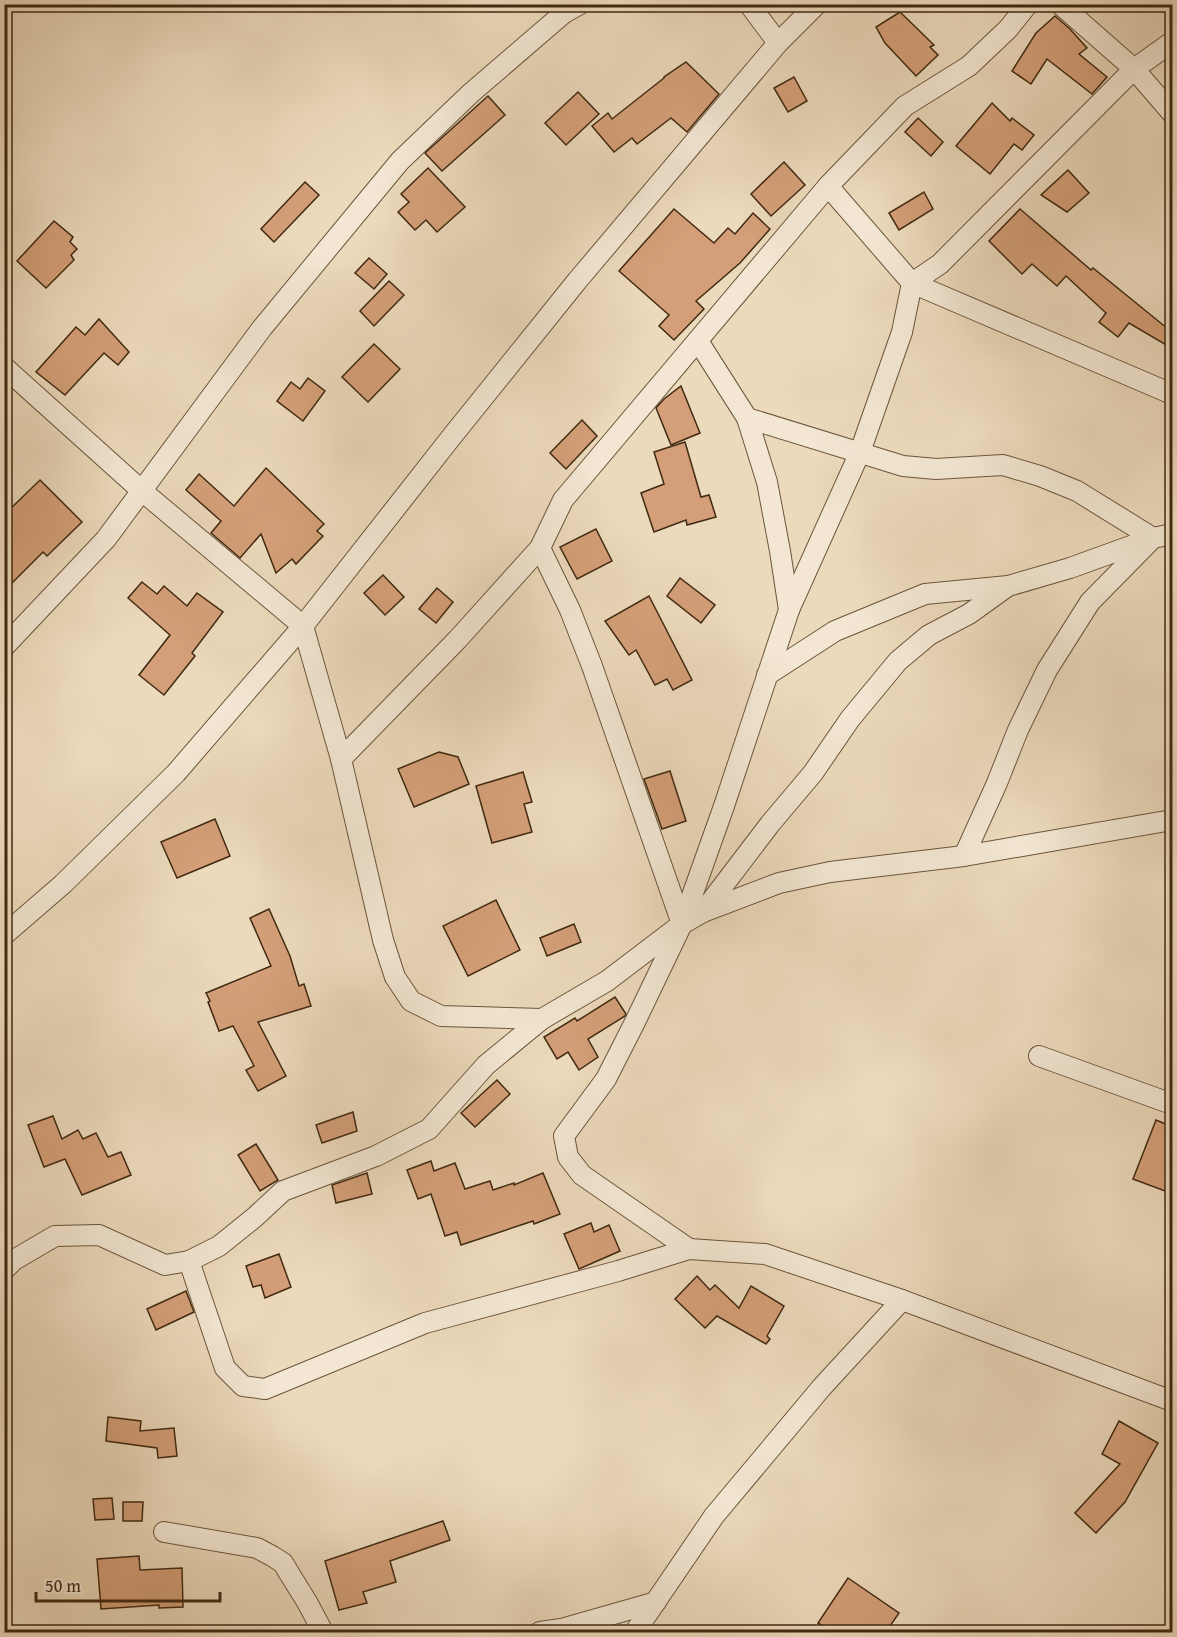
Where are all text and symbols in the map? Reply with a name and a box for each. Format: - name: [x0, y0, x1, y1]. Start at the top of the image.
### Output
- scale bar: [36, 1565, 220, 1603]
- text: 50 m: [45, 1572, 81, 1599]

